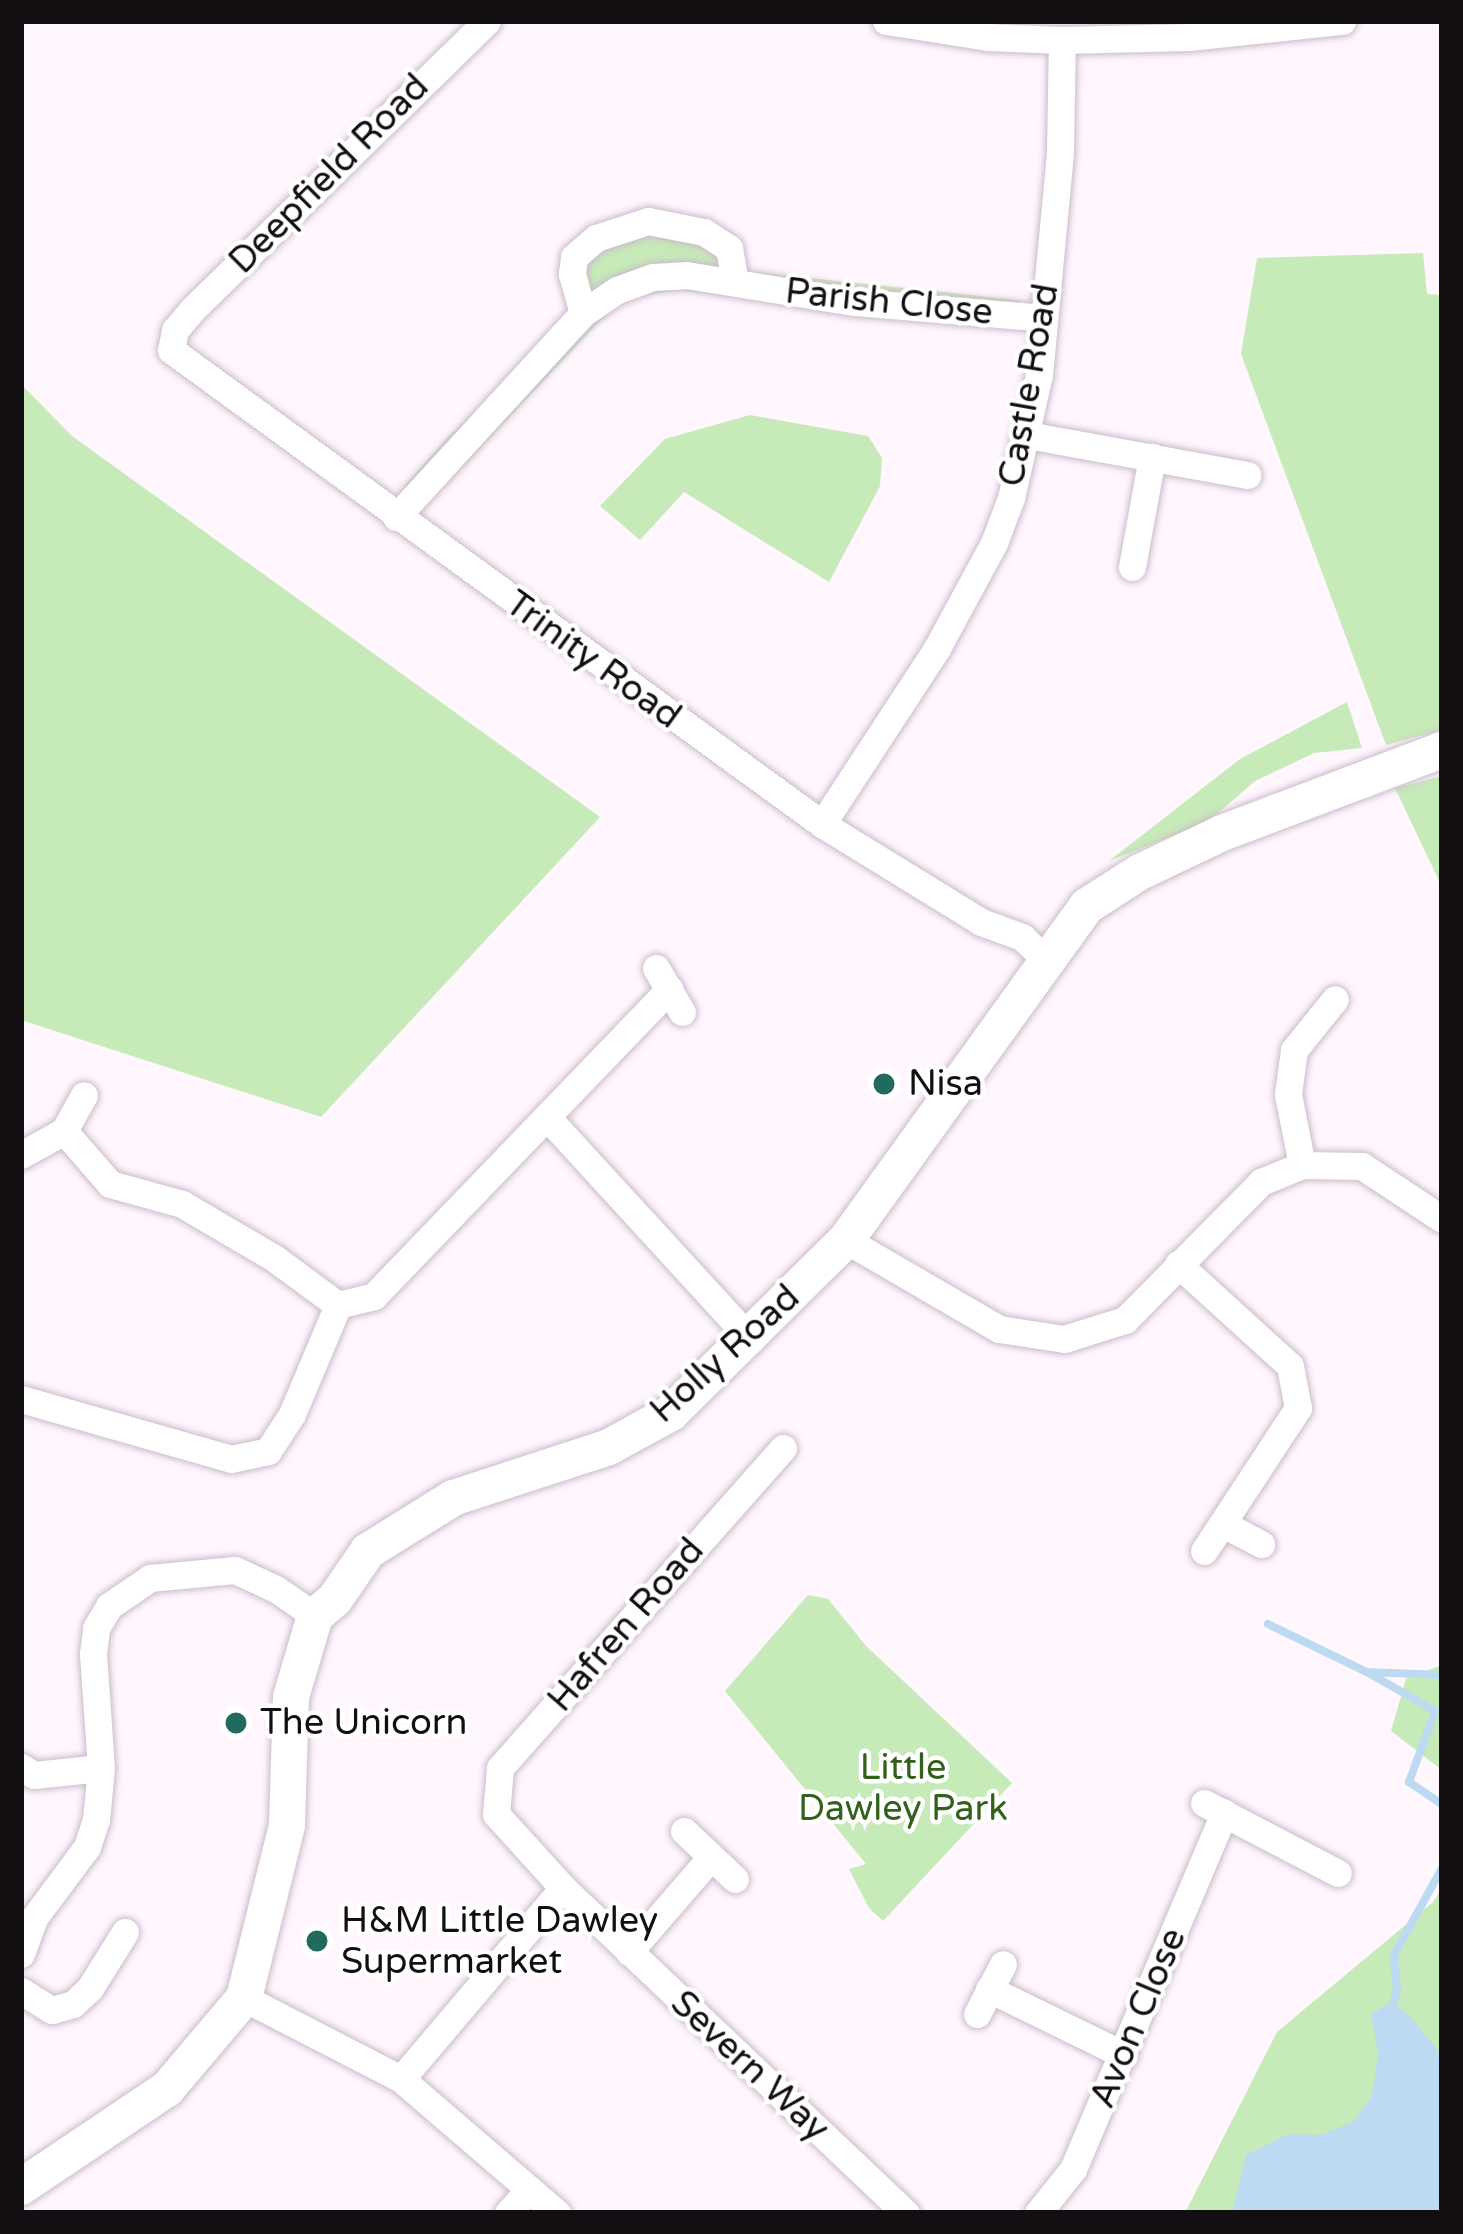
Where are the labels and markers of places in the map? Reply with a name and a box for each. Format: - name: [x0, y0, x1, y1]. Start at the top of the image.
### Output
- place label: Nisa: [908, 1062, 983, 1106]
- marker: Nisa: [871, 1071, 897, 1097]
- place label: The Unicorn: [260, 1701, 468, 1745]
- marker: The Unicorn: [223, 1710, 249, 1736]
- place label: H&M Little Dawley Supermarket: [341, 1898, 658, 1983]
- marker: H&M Little Dawley Supermarket: [304, 1928, 330, 1954]

